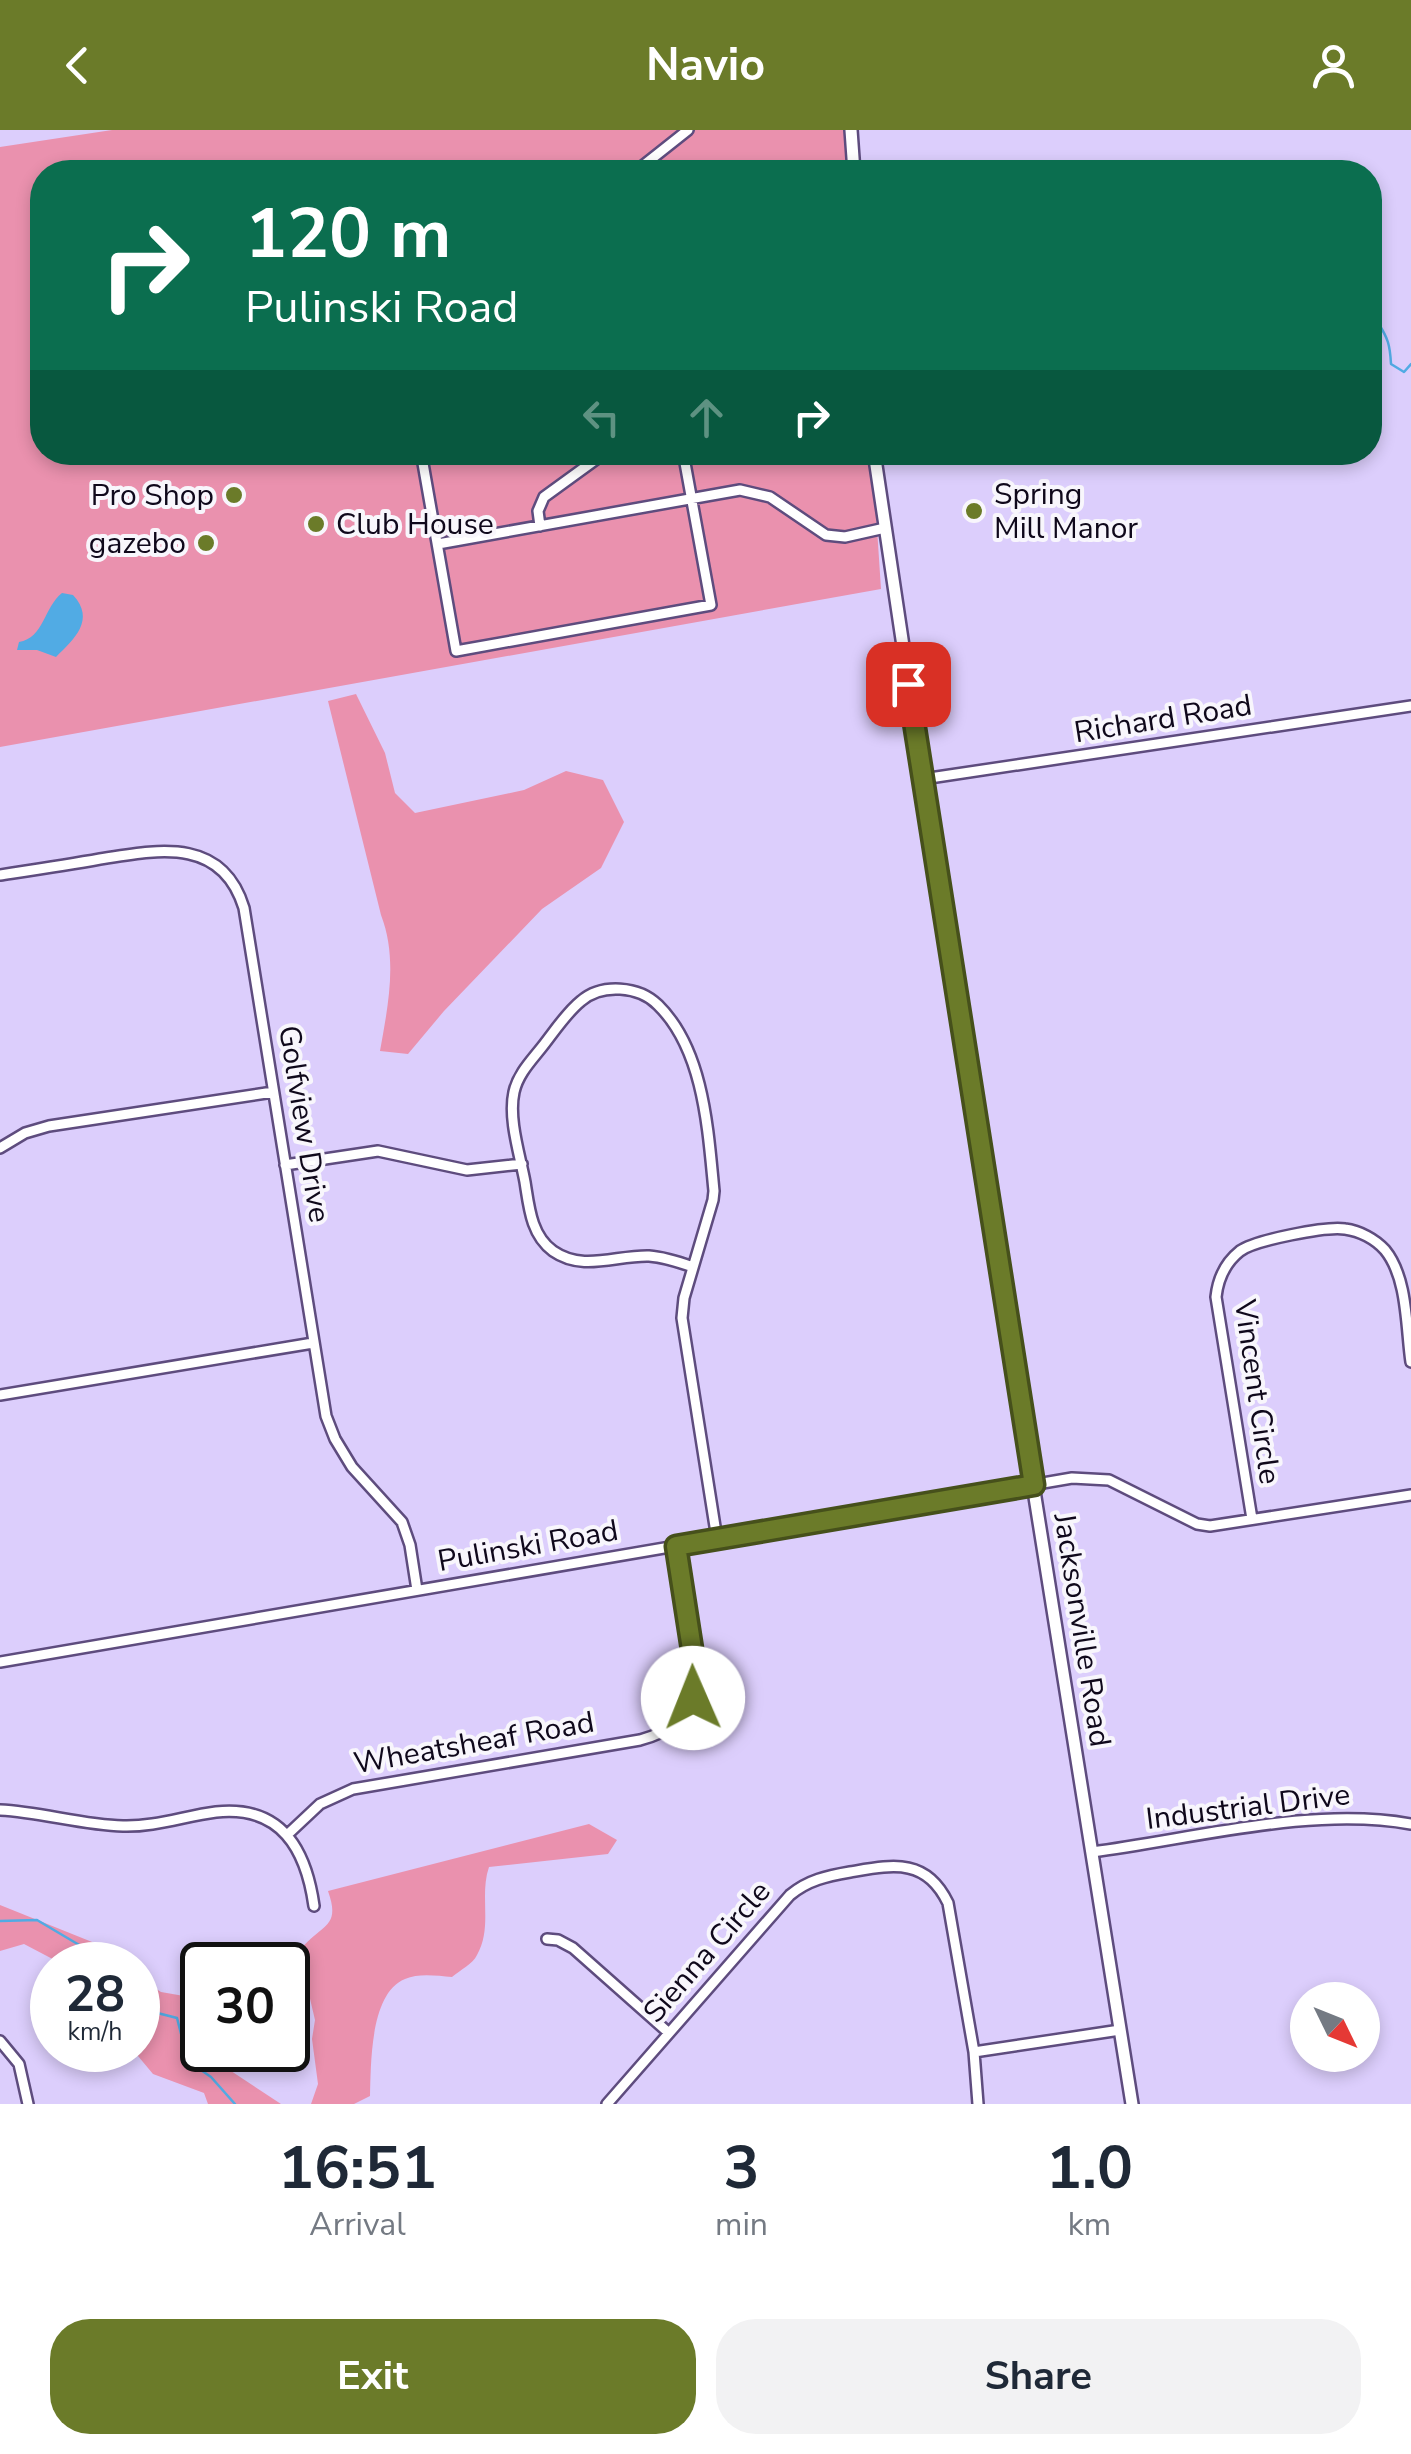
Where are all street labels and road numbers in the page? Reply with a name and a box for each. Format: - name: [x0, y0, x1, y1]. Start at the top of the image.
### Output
- street label: Richard Road: [1071, 685, 1255, 753]
- street label: Golfview Drive: [268, 1022, 340, 1226]
- street label: Vincent Circle: [1224, 1296, 1290, 1487]
- street label: Jacksonville Road: [1043, 1509, 1121, 1750]
- street label: Pulinski Road: [435, 1510, 621, 1582]
- street label: Wheatsheaf Road: [351, 1702, 597, 1784]
- street label: Industrial Drive: [1144, 1774, 1352, 1840]
- street label: Sienna Circle: [634, 1872, 780, 2032]

